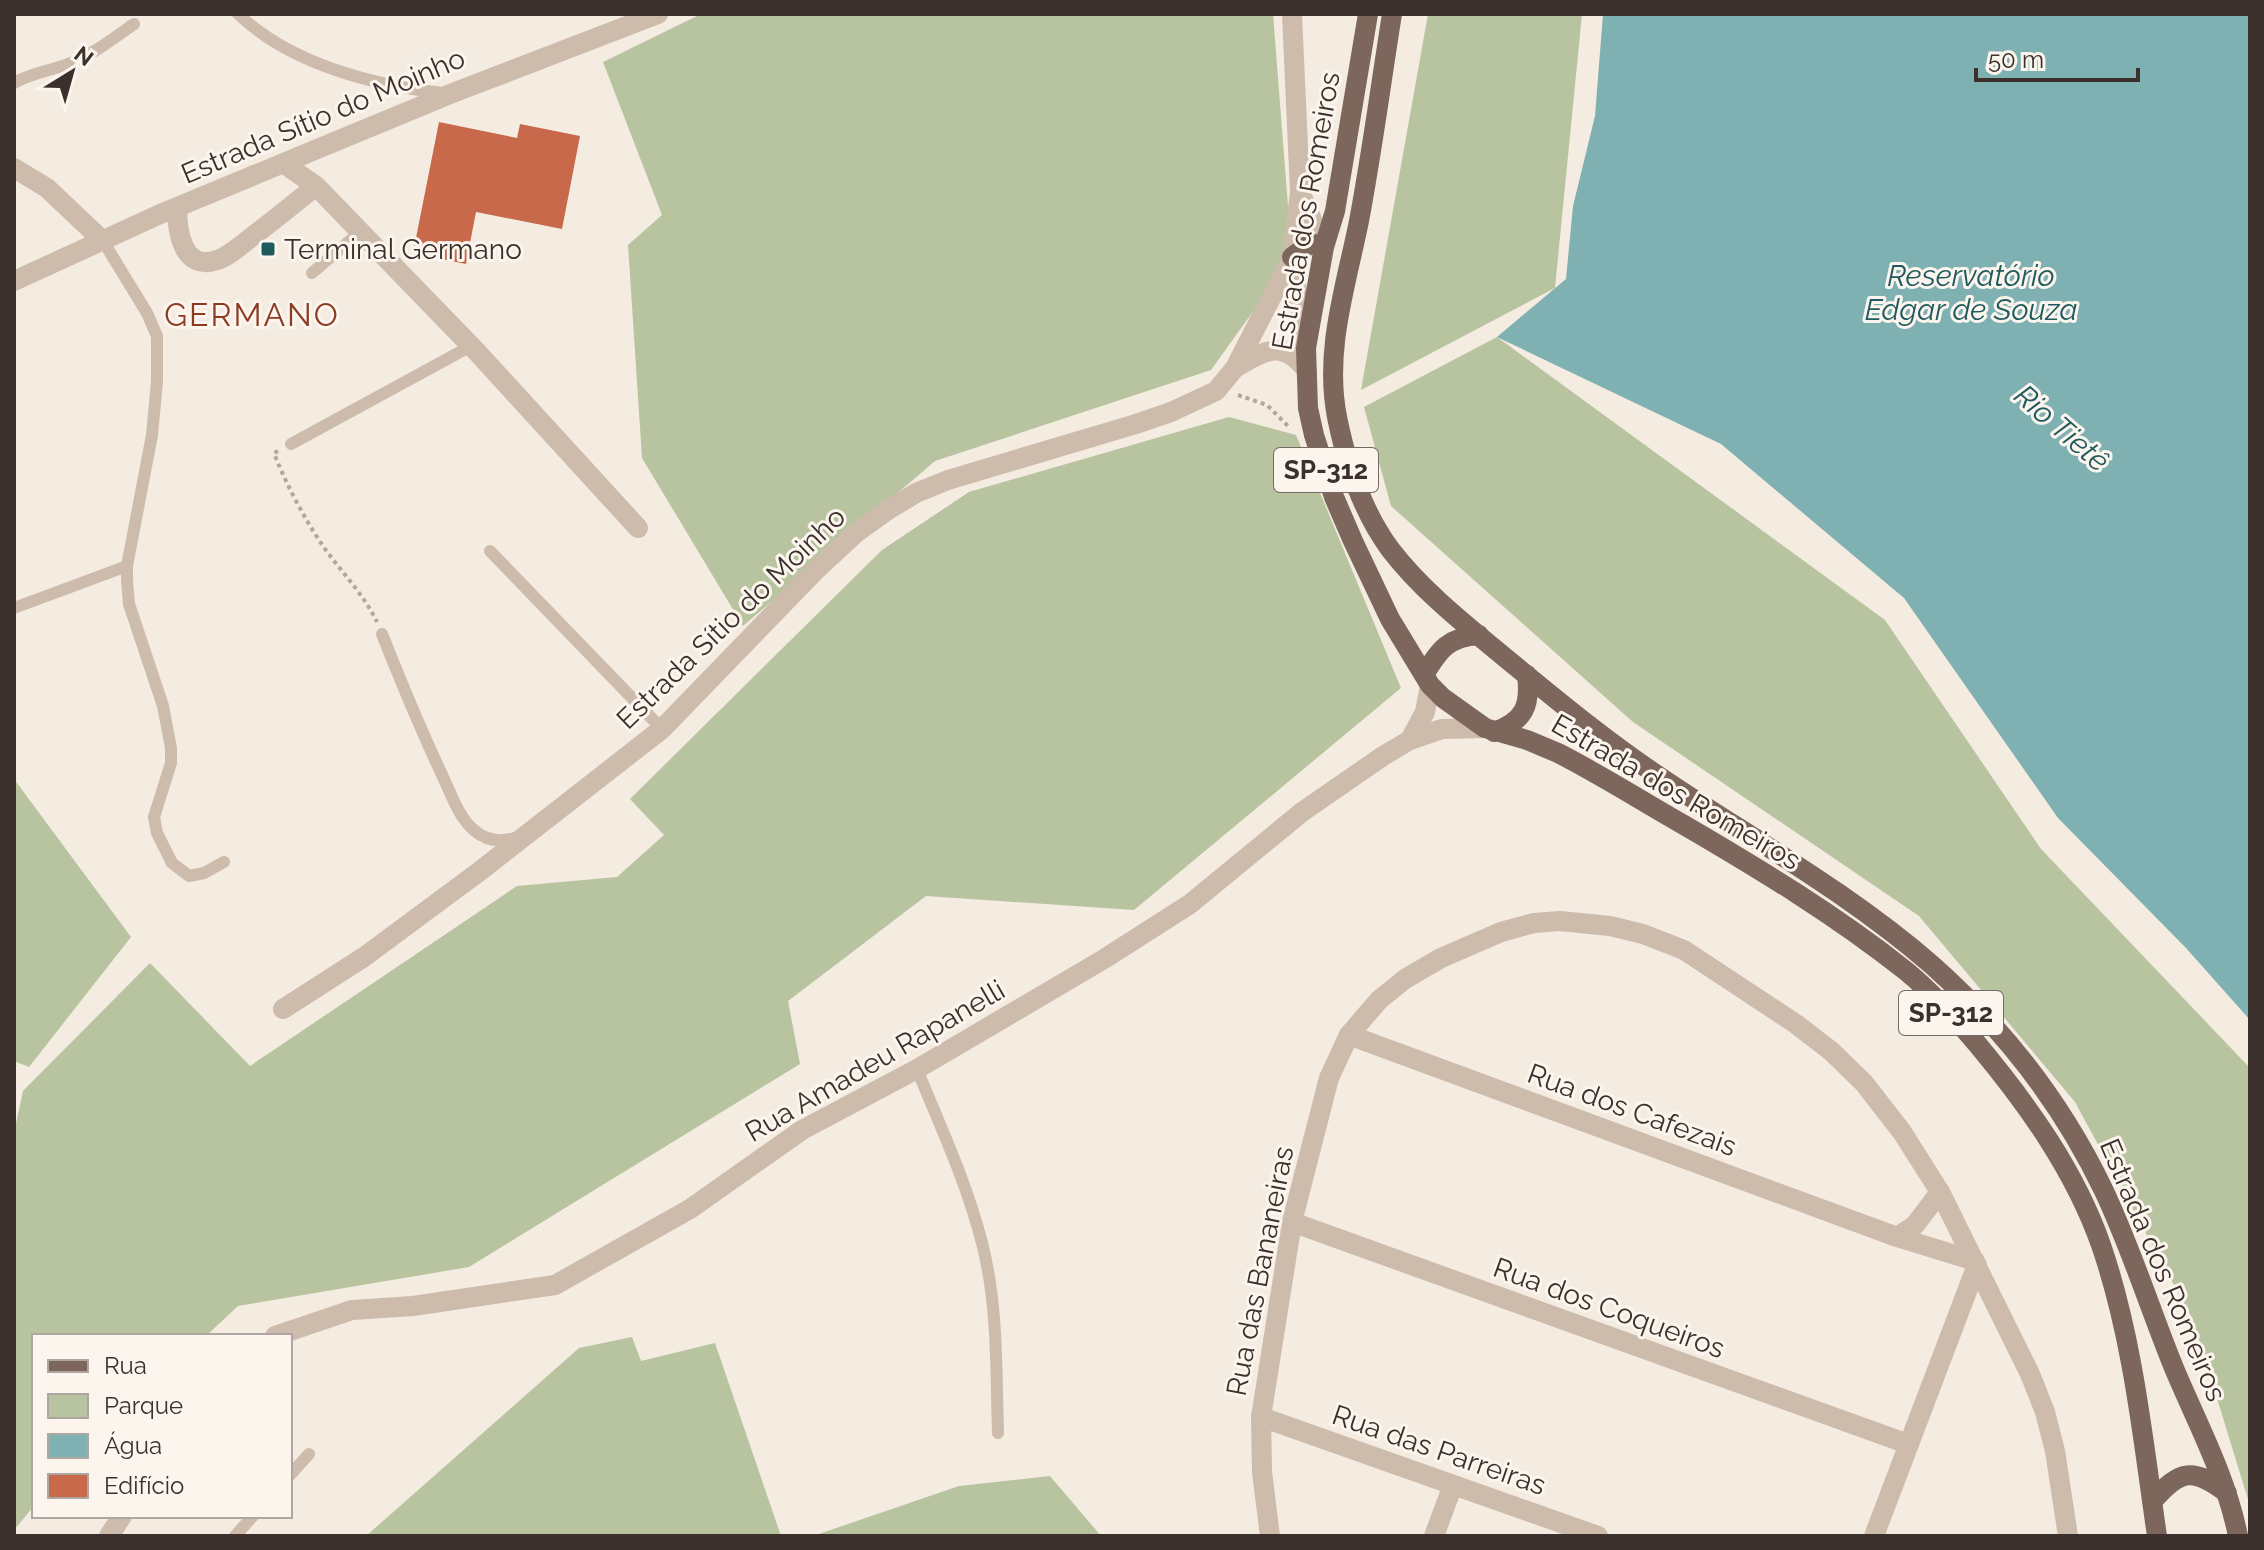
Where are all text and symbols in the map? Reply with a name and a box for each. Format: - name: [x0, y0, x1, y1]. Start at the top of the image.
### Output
- north arrow: [32, 32, 112, 112]
- scale bar: [1976, 32, 2138, 82]
- text: N: [70, 41, 99, 71]
- street label: Estrada Sítio do Moinho: [176, 41, 470, 191]
- text: 50 m: [1988, 45, 2044, 74]
- street label: Estrada dos Romeiros: [1265, 69, 1347, 353]
- place label: Terminal Germano: [284, 233, 522, 266]
- marker: Terminal Germano: [259, 240, 277, 258]
- water label: Reservatório Edgar de Souza: [1865, 258, 2077, 327]
- district label: GERMANO: [164, 296, 340, 333]
- water label: Rio Tietê: [2008, 377, 2116, 479]
- road number: SP-312: [1274, 448, 1378, 492]
- street label: Estrada Sítio do Moinho: [610, 500, 852, 736]
- street label: Estrada dos Romeiros: [1546, 707, 1806, 877]
- street label: Rua Amadeu Rapanelli: [740, 973, 1010, 1149]
- road number: SP-312: [1899, 991, 2003, 1035]
- street label: Rua dos Cafezais: [1523, 1057, 1741, 1163]
- street label: Estrada dos Romeiros: [2093, 1134, 2233, 1406]
- street label: Rua das Bananeiras: [1220, 1143, 1300, 1399]
- street label: Rua dos Coqueiros: [1489, 1251, 1729, 1365]
- legend: [32, 1334, 292, 1518]
- text: Rua: [104, 1351, 147, 1380]
- text: Parque: [104, 1391, 183, 1420]
- street label: Rua das Parreiras: [1328, 1398, 1550, 1502]
- text: Água: [104, 1431, 162, 1460]
- text: Edifício: [104, 1471, 184, 1500]

